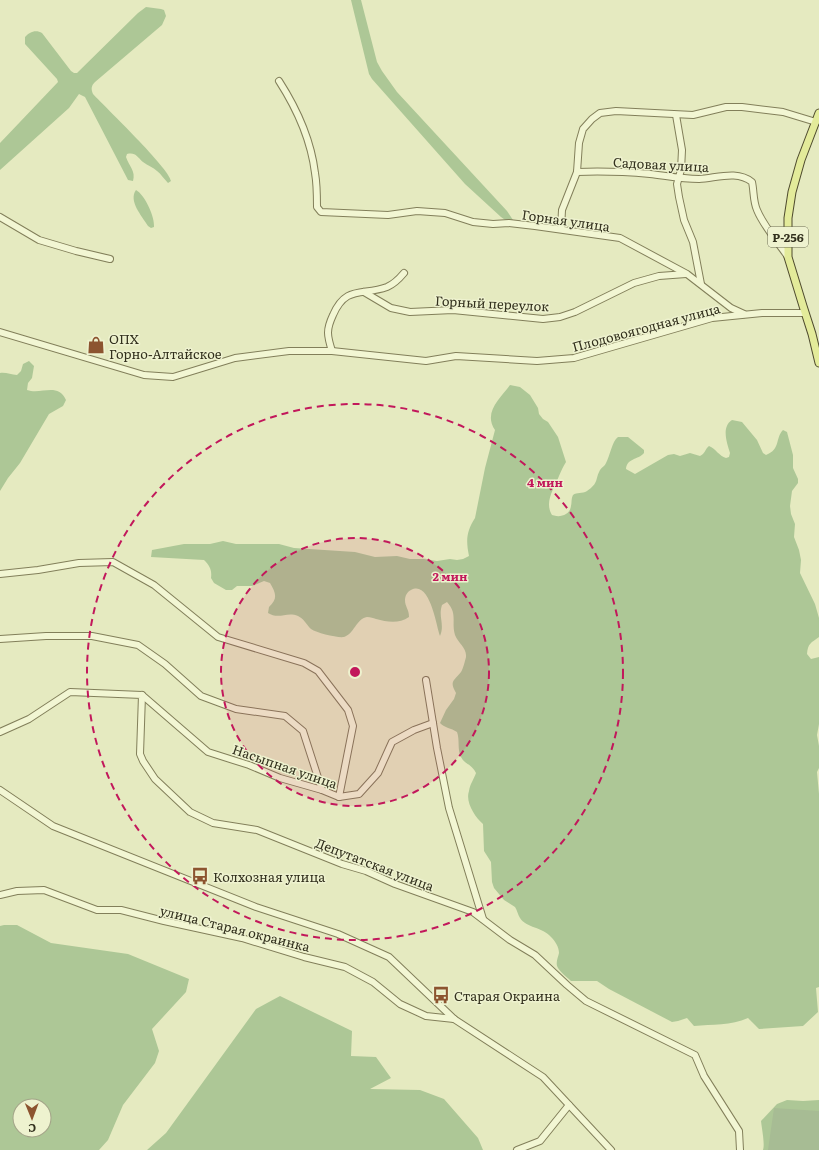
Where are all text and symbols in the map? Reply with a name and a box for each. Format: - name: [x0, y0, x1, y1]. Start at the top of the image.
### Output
- street label: Садовая улица: [613, 152, 709, 176]
- street label: Горная улица: [521, 204, 611, 236]
- road number: Р-256: [768, 227, 808, 247]
- street label: Горный переулок: [434, 291, 550, 315]
- street label: Плодовоягодная улица: [570, 298, 722, 356]
- place label: ОПХ Горно-Алтайское: [109, 329, 222, 363]
- shop icon: ОПХ Горно-Алтайское: [86, 335, 106, 355]
- text: 4 мин: [527, 473, 564, 491]
- text: 2 мин: [432, 567, 468, 585]
- centre of rings: [348, 665, 362, 679]
- street label: Насыпная улица: [230, 739, 340, 793]
- street label: Депутатская улица: [313, 833, 437, 895]
- bus stop icon: Колхозная улица: [190, 866, 210, 886]
- place label: Колхозная улица: [213, 867, 325, 886]
- street label: улица Старая окраинка: [158, 900, 312, 956]
- bus stop icon: Старая Окраина: [431, 985, 451, 1005]
- place label: Старая Окраина: [454, 986, 560, 1005]
- north arrow: [12, 1098, 52, 1138]
- text: С: [28, 1121, 36, 1137]

